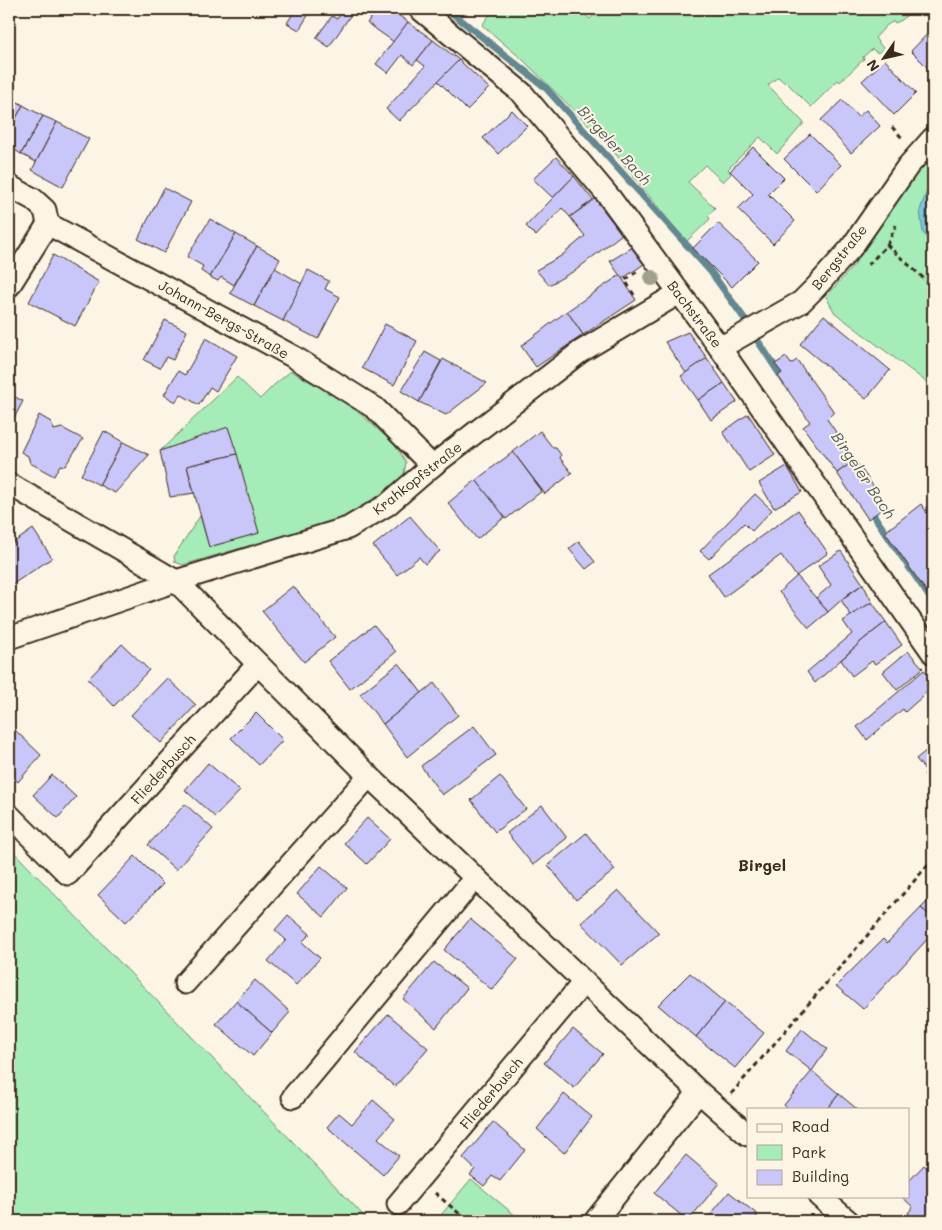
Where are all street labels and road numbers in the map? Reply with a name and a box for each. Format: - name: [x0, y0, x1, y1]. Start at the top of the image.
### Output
- street label: Bergstraße: [807, 220, 871, 294]
- street label: Johann-Bergs-Straße: [155, 275, 293, 363]
- street label: Bachstraße: [663, 276, 727, 352]
- street label: Krahkopfstraße: [369, 437, 465, 519]
- street label: Fliederbusch: [126, 730, 200, 808]
- street label: Fliederbusch: [455, 1053, 527, 1133]

